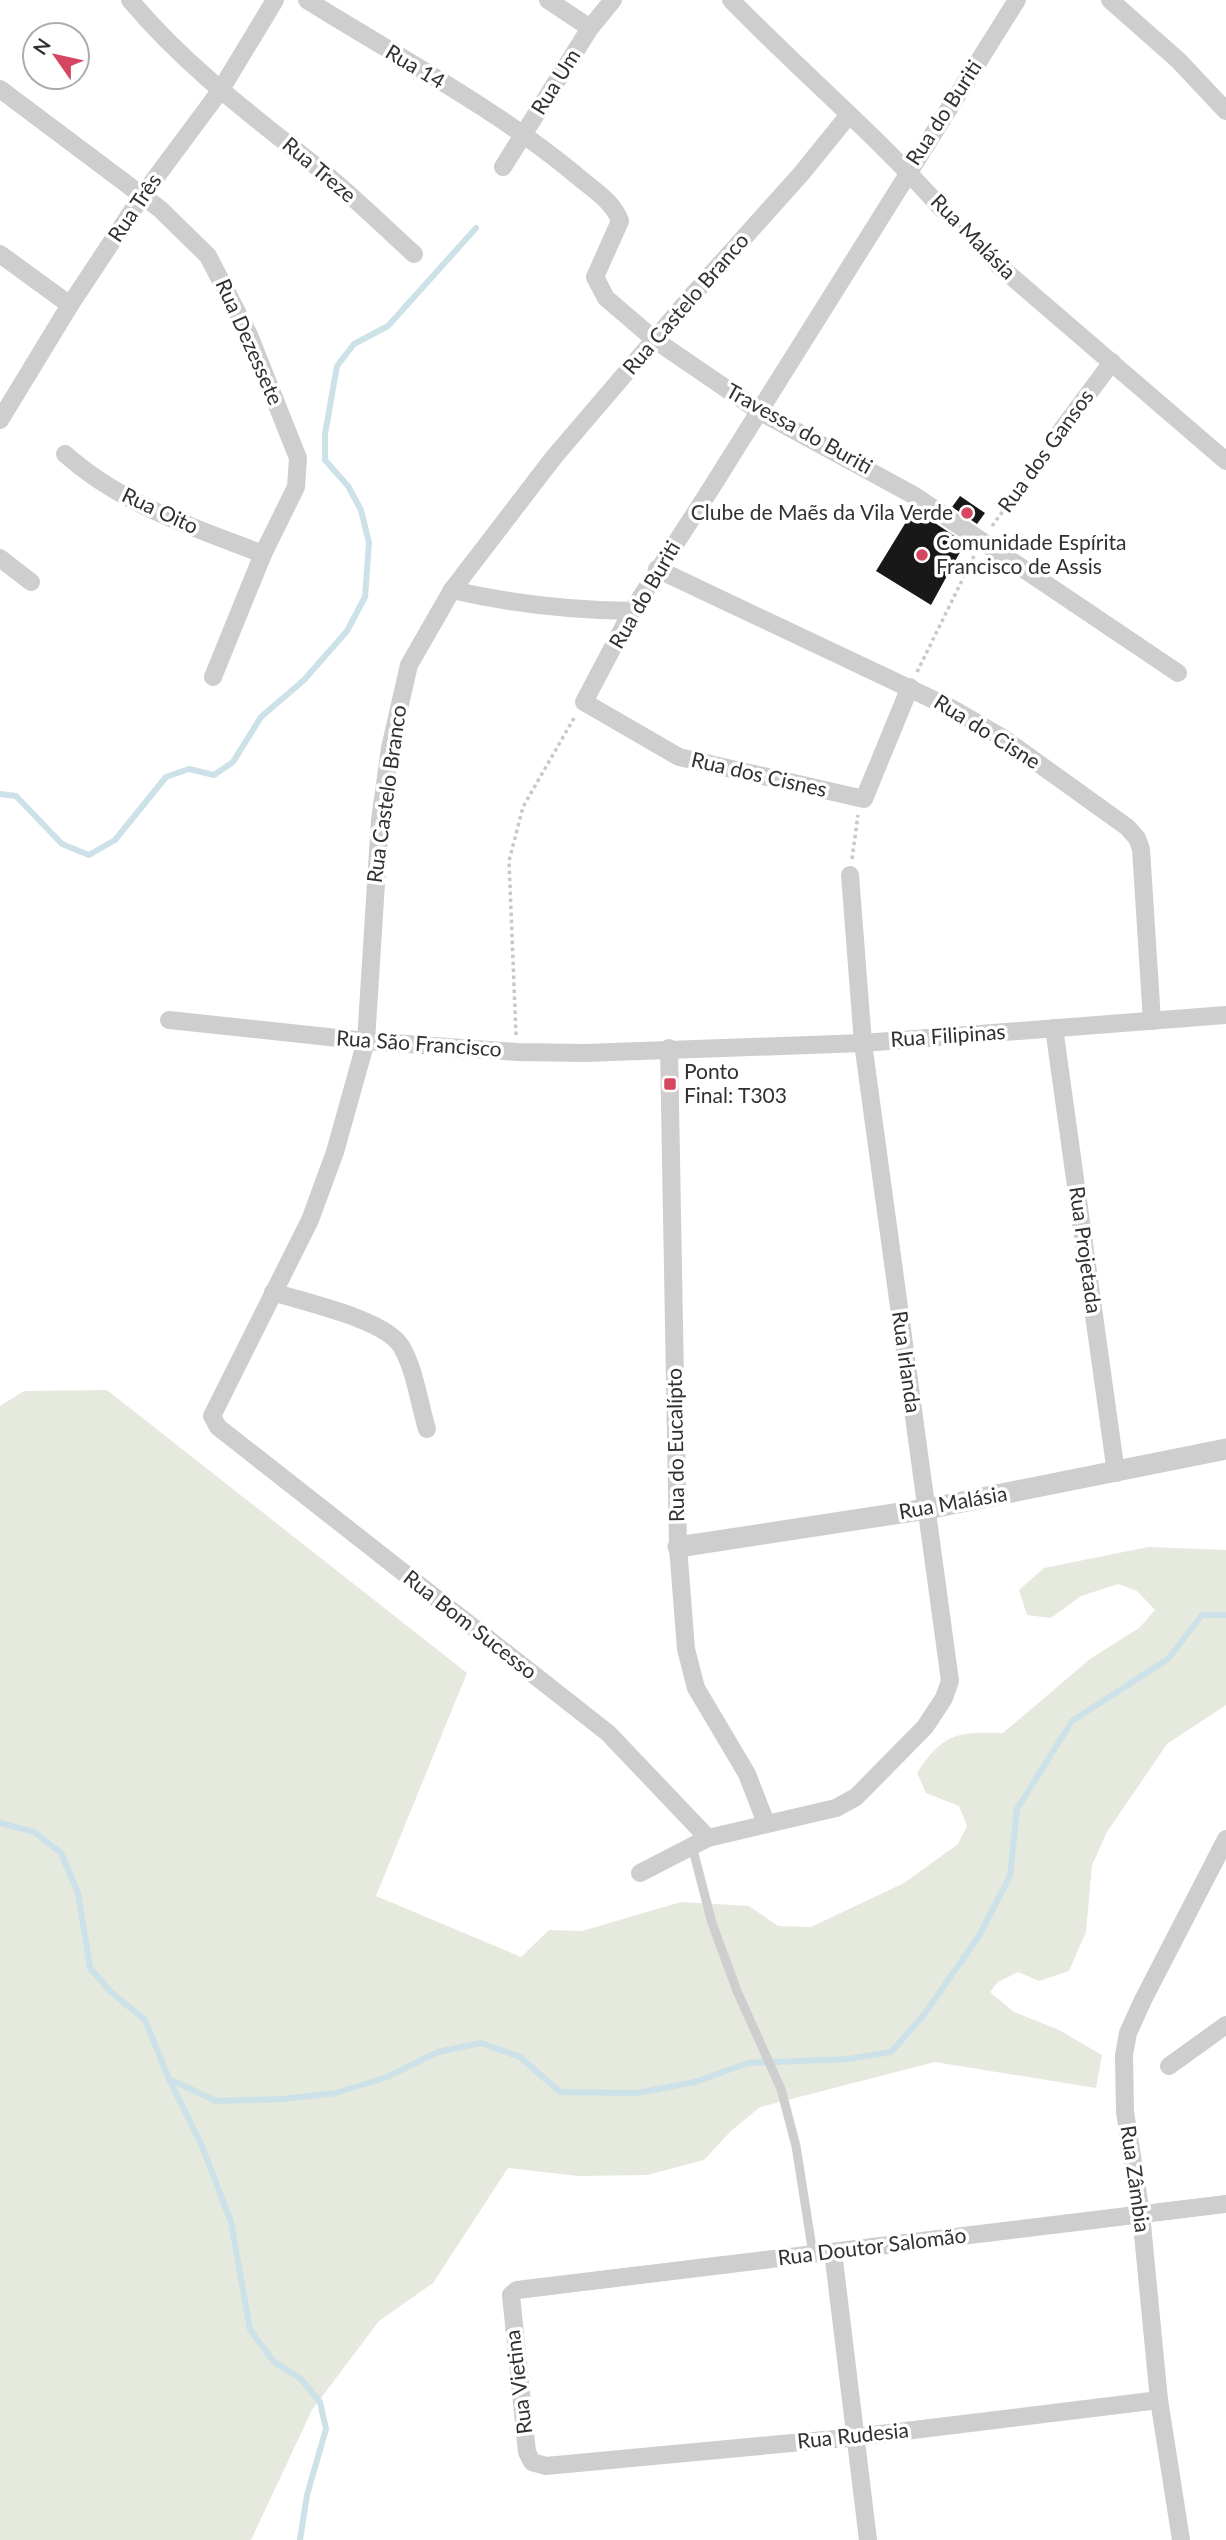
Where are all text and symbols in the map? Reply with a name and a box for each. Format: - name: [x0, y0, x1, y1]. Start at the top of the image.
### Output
- north arrow: [21, 21, 91, 91]
- text: N: [28, 34, 55, 59]
- street label: Rua 14: [382, 38, 450, 93]
- street label: Rua Um: [525, 44, 585, 119]
- street label: Rua do Buriti: [900, 55, 986, 169]
- street label: Rua Treze: [278, 131, 362, 207]
- street label: Rua Três: [102, 168, 166, 246]
- street label: Rua Malásia: [926, 188, 1022, 284]
- street label: Rua Castelo Branco: [617, 227, 753, 379]
- street label: Rua Dezessete: [211, 274, 289, 408]
- street label: Travessa do Buriti: [722, 377, 877, 478]
- street label: Rua dos Gansos: [992, 384, 1098, 516]
- street label: Rua Oito: [119, 481, 203, 538]
- place label: Clube de Maẽs da Vila Verde: [691, 499, 953, 524]
- marker: Clube de Maẽs da Vila Verde: [959, 505, 975, 521]
- place label: Comunidade Espírita Francisco de Assis: [936, 529, 1126, 578]
- street label: Rua do Buriti: [603, 536, 685, 652]
- marker: Comunidade Espírita Francisco de Assis: [914, 547, 930, 563]
- street label: Rua do Cisne: [930, 688, 1045, 773]
- street label: Rua Castelo Branco: [361, 703, 410, 884]
- street label: Rua dos Cisnes: [689, 746, 830, 801]
- street label: Rua Filipinas: [890, 1018, 1006, 1051]
- street label: Rua São Francisco: [336, 1024, 503, 1061]
- place label: Ponto Final: T303: [684, 1058, 787, 1107]
- marker: Ponto Final: T303: [662, 1076, 678, 1092]
- street label: Rua Projetada: [1065, 1185, 1108, 1315]
- street label: Rua Irlanda: [888, 1309, 927, 1414]
- street label: Rua do Eucalípto: [661, 1368, 688, 1522]
- street label: Rua Malásia: [896, 1480, 1009, 1523]
- street label: Rua Bom Sucesso: [399, 1564, 543, 1684]
- street label: Rua Zâmbia: [1117, 2124, 1156, 2234]
- street label: Rua Doutor Salomão: [776, 2222, 968, 2269]
- street label: Rua Vietina: [499, 2329, 536, 2436]
- street label: Rua Rudesia: [796, 2416, 910, 2453]

